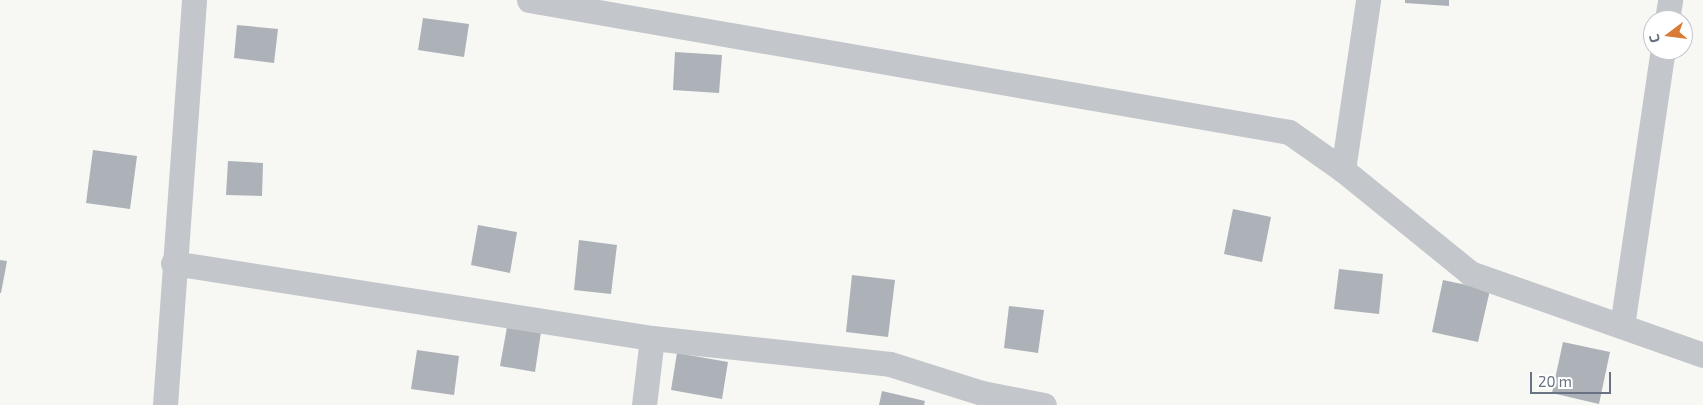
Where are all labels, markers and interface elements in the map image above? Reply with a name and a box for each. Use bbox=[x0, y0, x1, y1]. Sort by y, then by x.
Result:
north arrow bbox=[1643, 10, 1693, 60]
text: С bbox=[1645, 33, 1663, 45]
scale bar bbox=[1533, 362, 1614, 394]
text: 20 m bbox=[1538, 372, 1572, 390]

